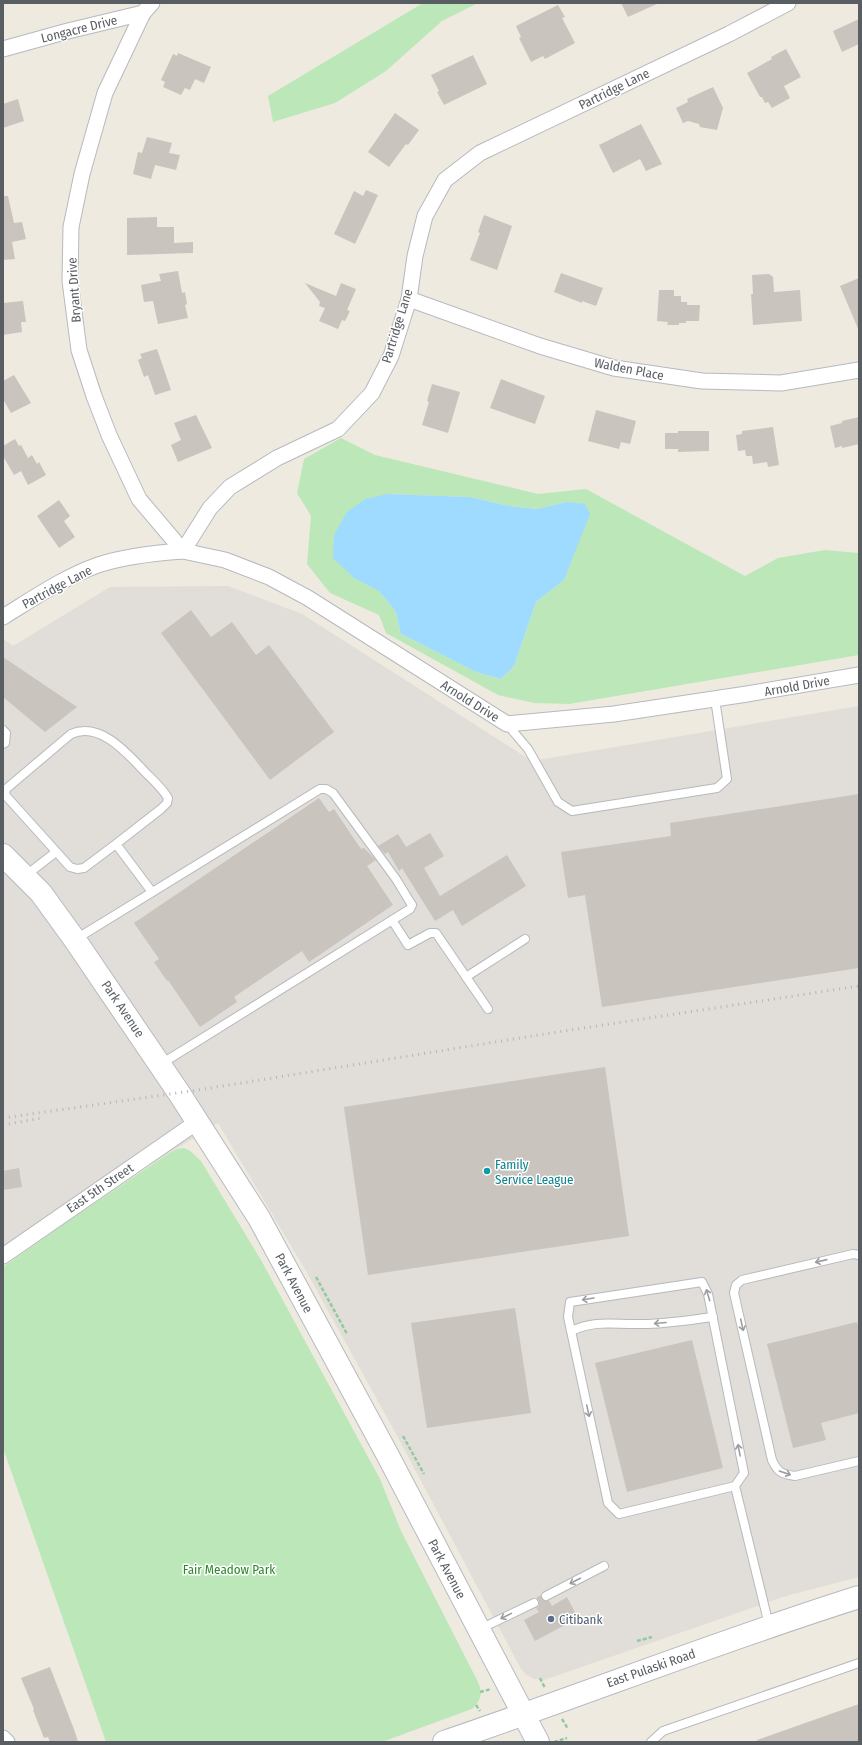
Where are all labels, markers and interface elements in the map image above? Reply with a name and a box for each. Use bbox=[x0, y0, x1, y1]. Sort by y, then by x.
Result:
street label: Longacre Drive bbox=[39, 12, 119, 46]
street label: Partridge Lane bbox=[576, 65, 652, 113]
street label: Bryant Drive bbox=[64, 257, 84, 323]
street label: Partridge Lane bbox=[379, 287, 415, 365]
street label: Walden Place bbox=[593, 355, 665, 383]
street label: Partridge Lane bbox=[20, 562, 94, 612]
street label: Arnold Drive bbox=[763, 673, 831, 699]
street label: Arnold Drive bbox=[438, 677, 502, 725]
street label: Park Avenue bbox=[99, 978, 147, 1040]
place label: Family Service League bbox=[495, 1157, 573, 1187]
street label: East 5th Street bbox=[64, 1160, 137, 1216]
marker: Family Service League bbox=[482, 1166, 492, 1176]
street label: Park Avenue bbox=[272, 1251, 316, 1315]
one-way arrow bbox=[815, 1258, 828, 1266]
one-way arrow bbox=[704, 1289, 711, 1302]
one-way arrow bbox=[582, 1295, 595, 1303]
one-way arrow bbox=[738, 1318, 746, 1331]
one-way arrow bbox=[654, 1319, 667, 1327]
one-way arrow bbox=[585, 1404, 593, 1417]
one-way arrow bbox=[735, 1444, 743, 1457]
one-way arrow bbox=[779, 1470, 792, 1477]
street label: Park Avenue bbox=[425, 1537, 469, 1601]
park label: Fair Meadow Park bbox=[183, 1562, 276, 1577]
one-way arrow bbox=[569, 1578, 581, 1585]
place label: Citibank bbox=[559, 1612, 603, 1627]
one-way arrow bbox=[500, 1613, 512, 1620]
marker: Citibank bbox=[546, 1614, 556, 1624]
street label: East Pulaski Road bbox=[605, 1646, 697, 1690]

